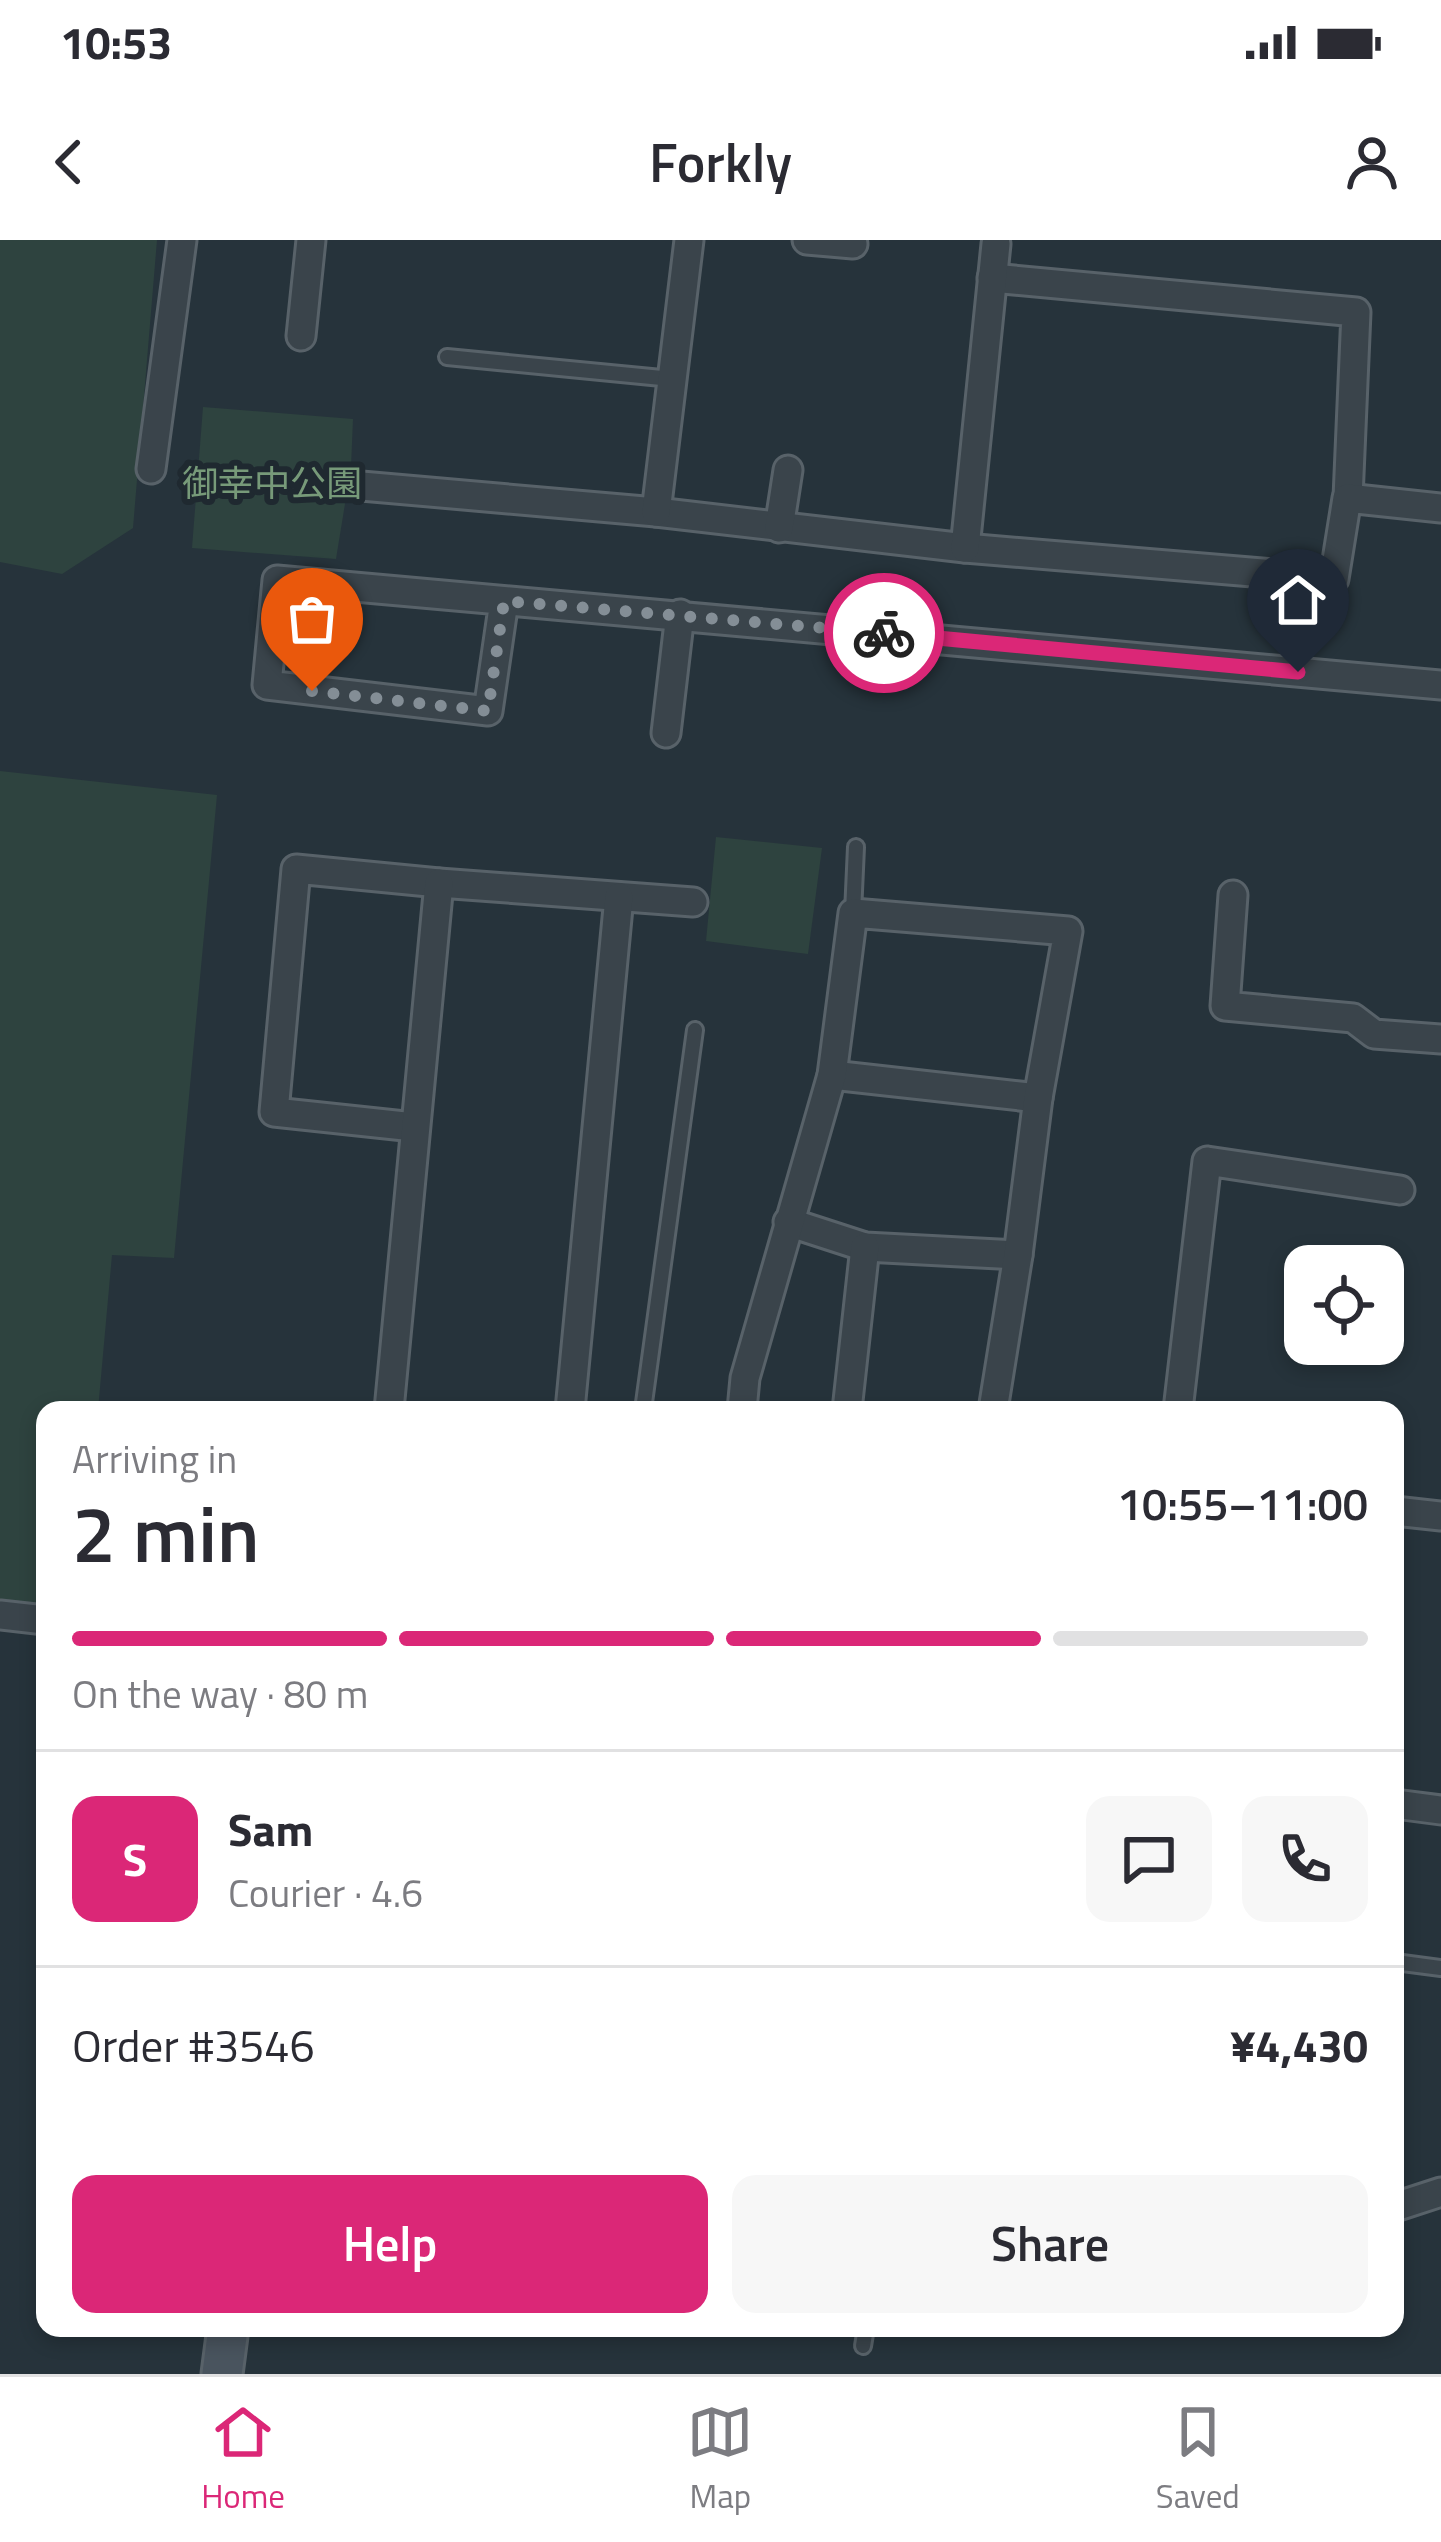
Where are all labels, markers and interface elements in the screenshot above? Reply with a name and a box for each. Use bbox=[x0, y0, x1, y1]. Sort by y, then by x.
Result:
text: 10:53 bbox=[60, 8, 172, 76]
text: Forkly bbox=[649, 121, 792, 203]
icon: back bbox=[36, 129, 102, 195]
icon: person bbox=[1339, 129, 1405, 195]
park label: 御幸中公園 bbox=[182, 455, 362, 510]
pin bbox=[1247, 549, 1349, 672]
icon: home bbox=[1265, 567, 1331, 633]
pin bbox=[261, 568, 363, 691]
courier bbox=[824, 573, 944, 693]
icon: bag bbox=[279, 586, 345, 652]
icon: bike bbox=[851, 600, 917, 666]
map controls bbox=[1284, 1245, 1404, 1365]
button: locate bbox=[1284, 1245, 1404, 1365]
text: Arriving in bbox=[72, 1429, 237, 1488]
text: 10:55–11:00 bbox=[1117, 1469, 1368, 1537]
text: 2 min bbox=[72, 1474, 260, 1592]
text: On the way · 80 m bbox=[72, 1664, 368, 1723]
text: Sam bbox=[228, 1795, 313, 1863]
button: chat bbox=[1086, 1796, 1212, 1922]
button: phone bbox=[1242, 1796, 1368, 1922]
text: S bbox=[123, 1825, 147, 1893]
text: Courier · 4.6 bbox=[228, 1863, 423, 1922]
text: Order #3546 bbox=[72, 2011, 315, 2079]
text: ¥4,430 bbox=[1230, 2011, 1368, 2079]
button: Help bbox=[72, 2175, 708, 2313]
button: Share bbox=[732, 2175, 1368, 2313]
tab: Home bbox=[201, 2399, 285, 2521]
tab: Map bbox=[687, 2399, 753, 2521]
tab: Saved bbox=[1156, 2399, 1240, 2521]

